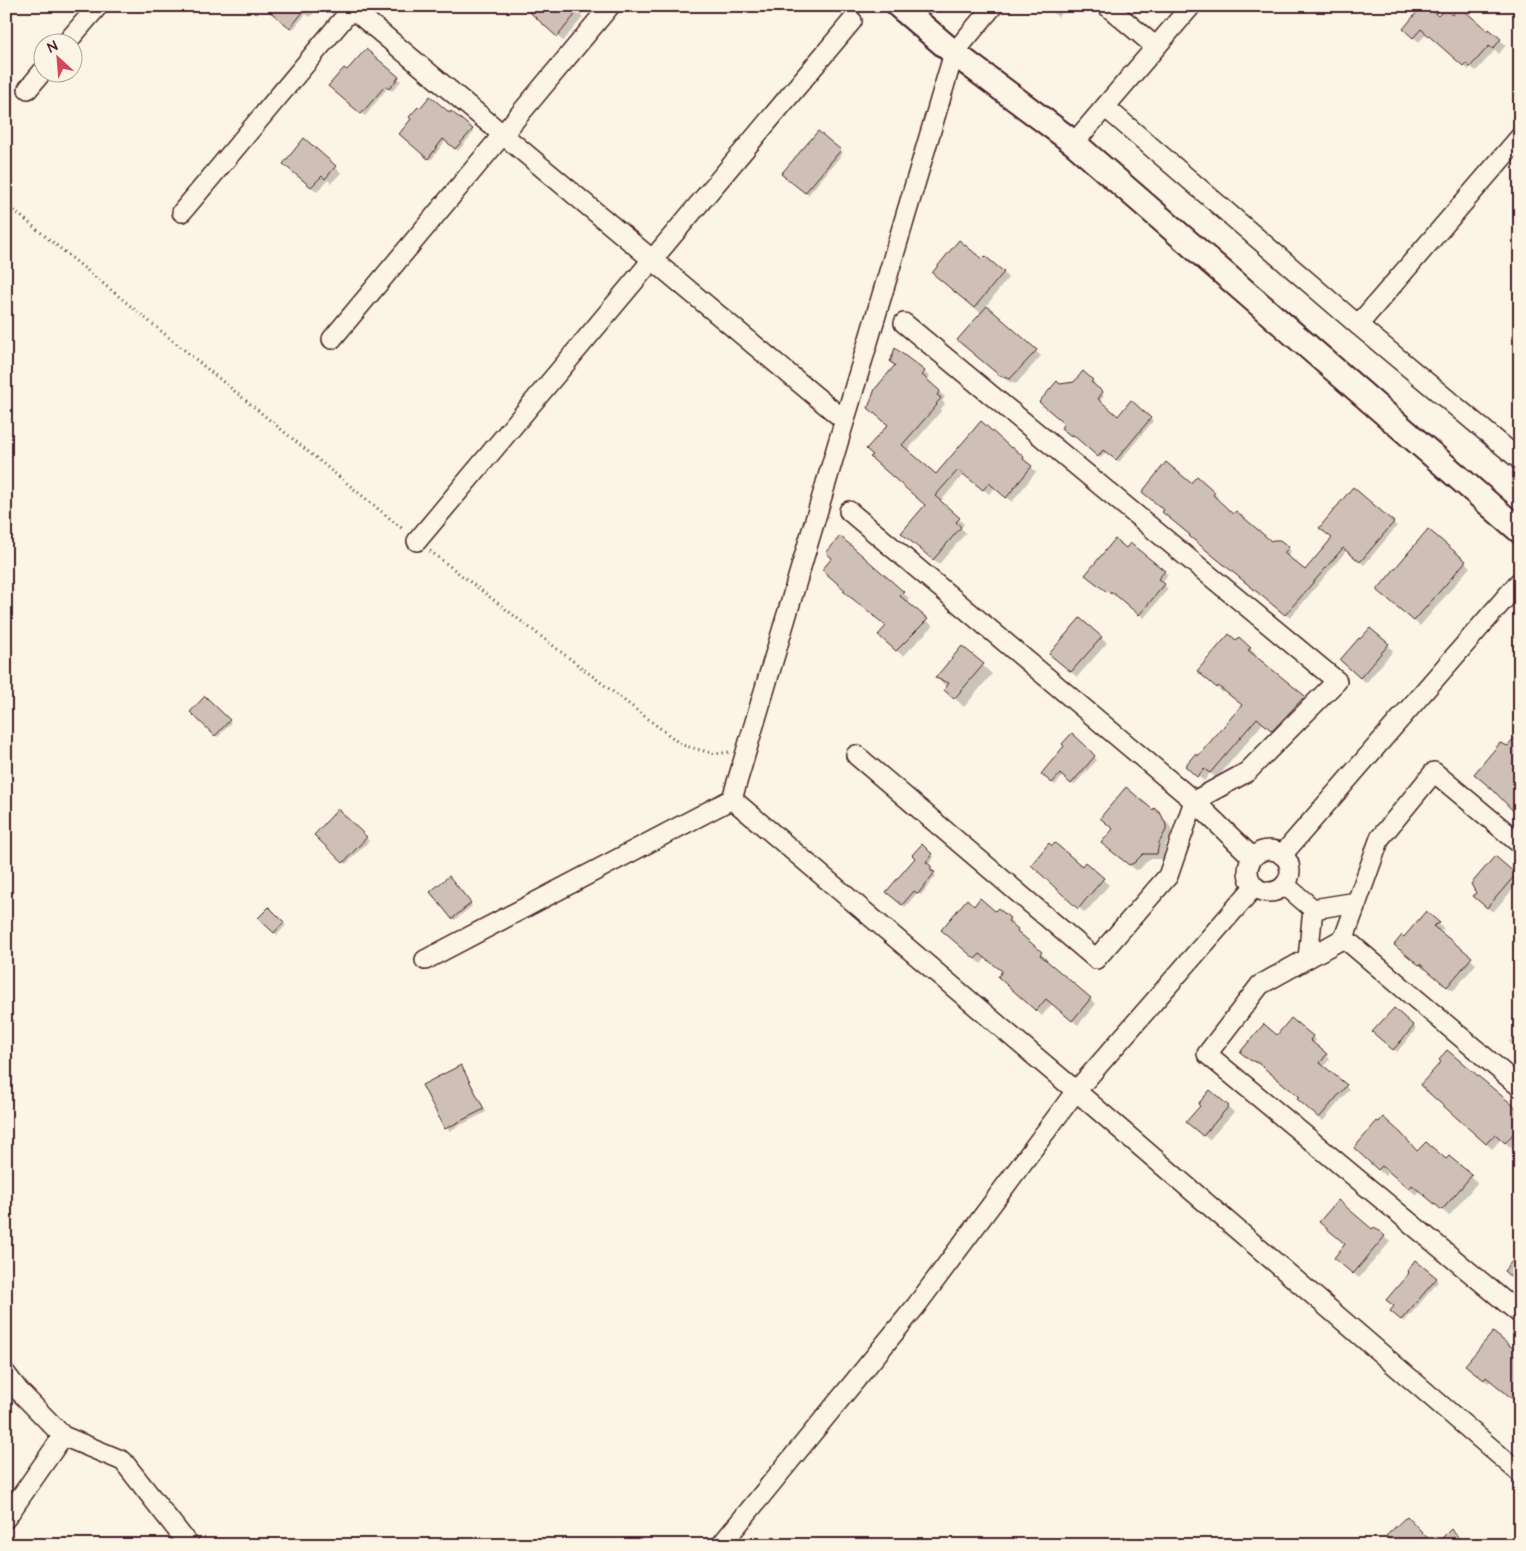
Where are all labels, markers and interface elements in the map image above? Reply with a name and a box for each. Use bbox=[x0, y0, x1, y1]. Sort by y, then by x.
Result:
north arrow bbox=[32, 32, 82, 82]
text: N bbox=[44, 36, 61, 58]

